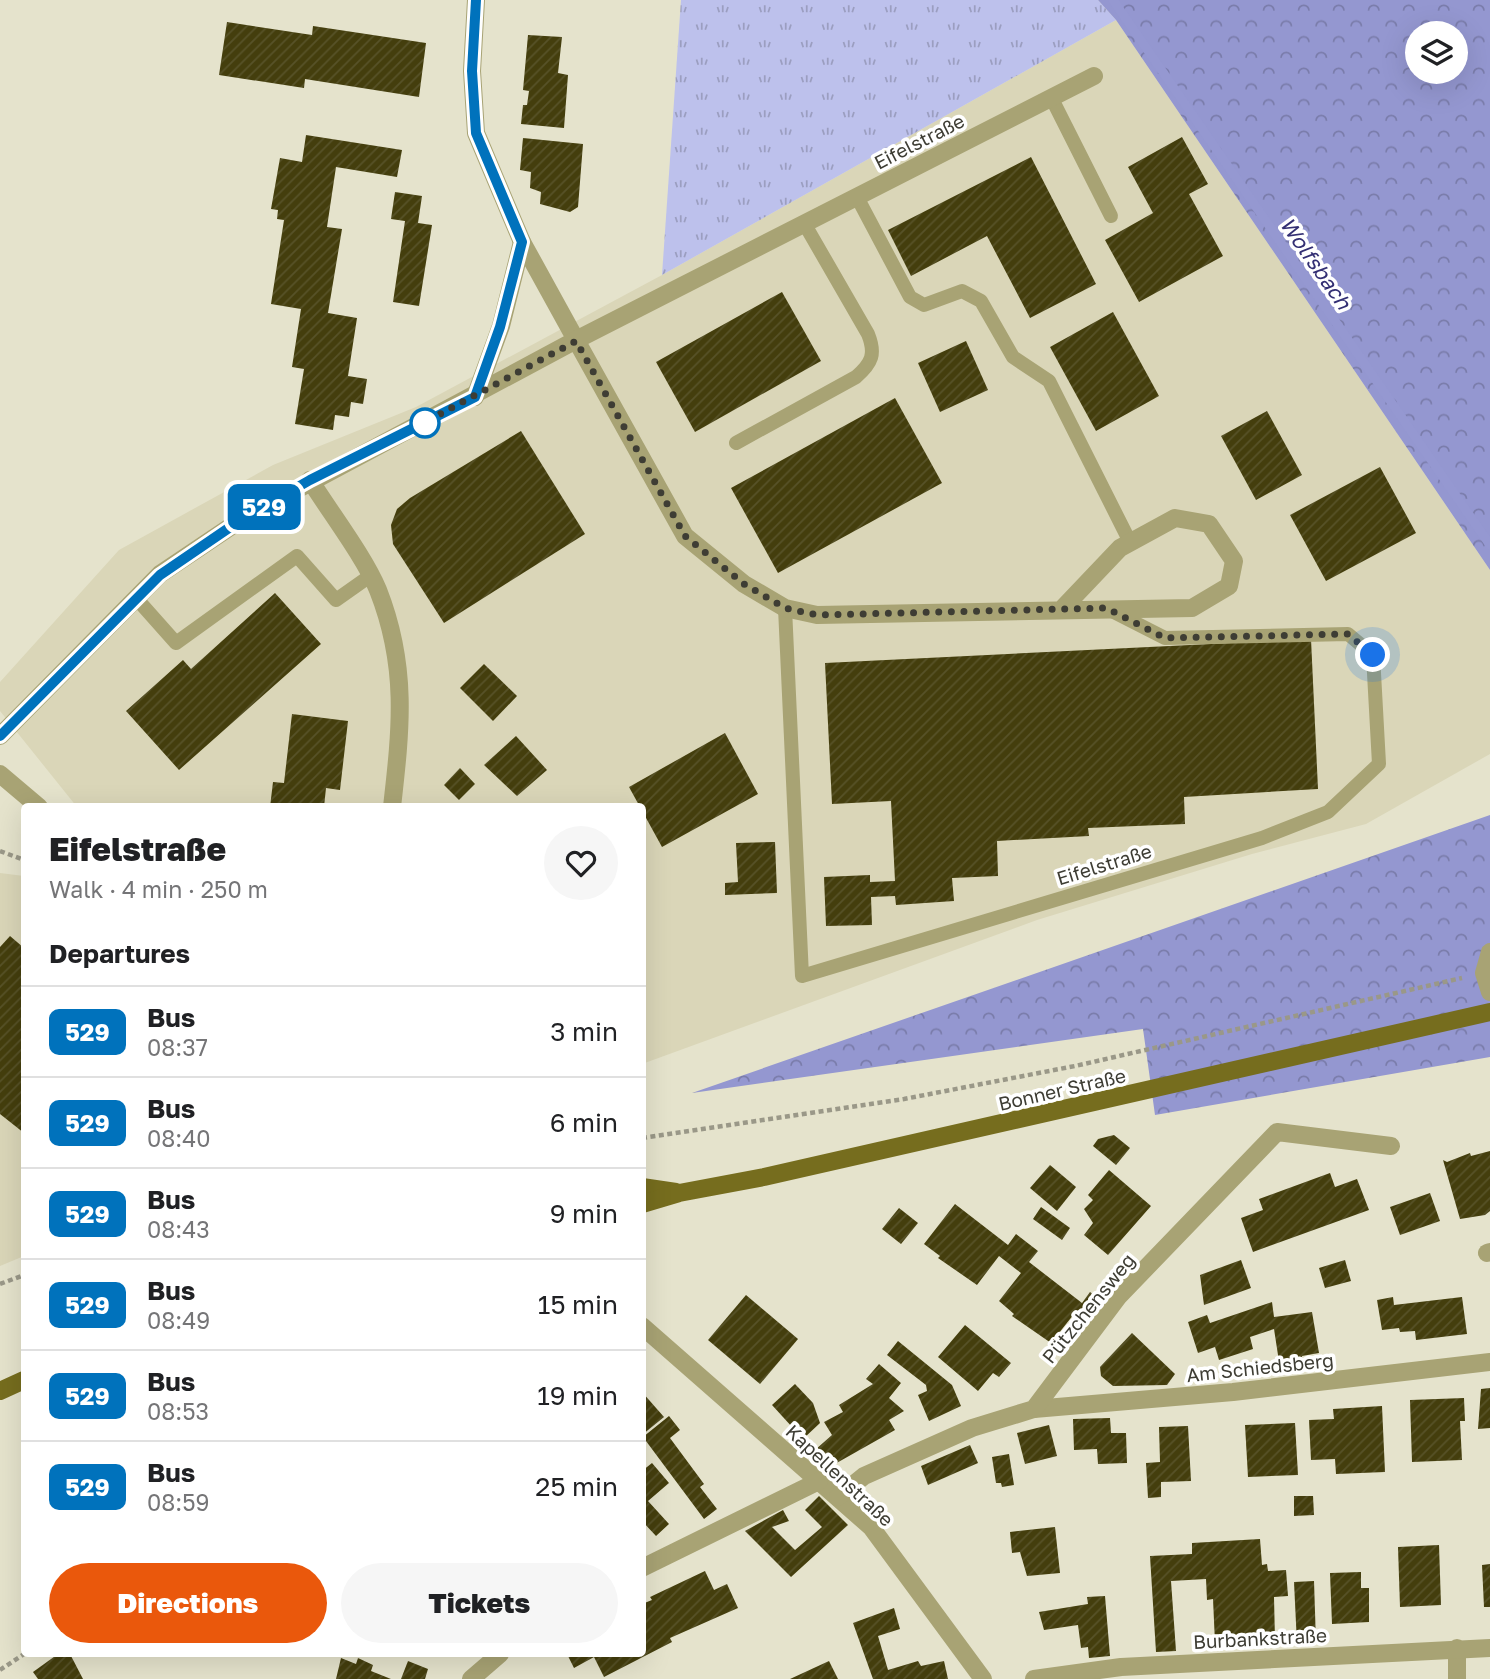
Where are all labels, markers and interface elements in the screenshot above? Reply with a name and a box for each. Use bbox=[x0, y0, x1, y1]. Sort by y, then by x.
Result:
map controls bbox=[1405, 21, 1468, 84]
button: layers bbox=[1405, 21, 1468, 84]
street label: Eifelstraße bbox=[870, 108, 968, 174]
water label: Wolfsbach bbox=[1275, 212, 1358, 315]
unlabelled marker bbox=[410, 408, 440, 438]
line badge: 529 bbox=[224, 484, 304, 530]
text: 529 bbox=[242, 492, 286, 521]
your location bbox=[1355, 637, 1390, 672]
button: heart bbox=[544, 826, 618, 900]
text: Eifelstraße bbox=[49, 829, 226, 868]
street label: Eifelstraße bbox=[1054, 839, 1154, 889]
text: Walk · 4 min · 250 m bbox=[49, 875, 268, 903]
text: Departures bbox=[49, 938, 190, 969]
text: Bus bbox=[147, 1002, 195, 1033]
text: 3 min bbox=[550, 1016, 618, 1047]
text: 529 bbox=[65, 1017, 110, 1046]
text: 08:37 bbox=[147, 1033, 208, 1061]
street label: Bonner Straße bbox=[996, 1063, 1128, 1115]
text: Bus bbox=[147, 1093, 195, 1124]
text: 6 min bbox=[550, 1107, 618, 1138]
text: 529 bbox=[65, 1108, 110, 1137]
text: 08:40 bbox=[147, 1124, 210, 1152]
text: Bus bbox=[147, 1184, 195, 1215]
text: 9 min bbox=[550, 1198, 618, 1229]
text: 529 bbox=[65, 1199, 110, 1228]
text: 08:43 bbox=[147, 1215, 210, 1243]
street label: Pützchensweg bbox=[1037, 1249, 1139, 1367]
text: Bus bbox=[147, 1275, 195, 1306]
text: 15 min bbox=[538, 1289, 618, 1320]
text: 529 bbox=[65, 1290, 110, 1319]
text: 08:49 bbox=[147, 1306, 210, 1334]
street label: Am Schiedsberg bbox=[1185, 1348, 1335, 1386]
text: Bus bbox=[147, 1366, 195, 1397]
text: 19 min bbox=[537, 1380, 618, 1411]
text: 529 bbox=[65, 1381, 110, 1410]
text: 08:53 bbox=[147, 1397, 209, 1425]
street label: Kapellenstraße bbox=[781, 1419, 899, 1531]
text: Bus bbox=[147, 1457, 195, 1488]
text: 25 min bbox=[535, 1471, 618, 1502]
text: 529 bbox=[65, 1472, 110, 1501]
text: 08:59 bbox=[147, 1488, 209, 1516]
button: Directions bbox=[49, 1563, 327, 1643]
button: Tickets bbox=[341, 1563, 618, 1643]
street label: Burbankstraße bbox=[1192, 1623, 1328, 1653]

